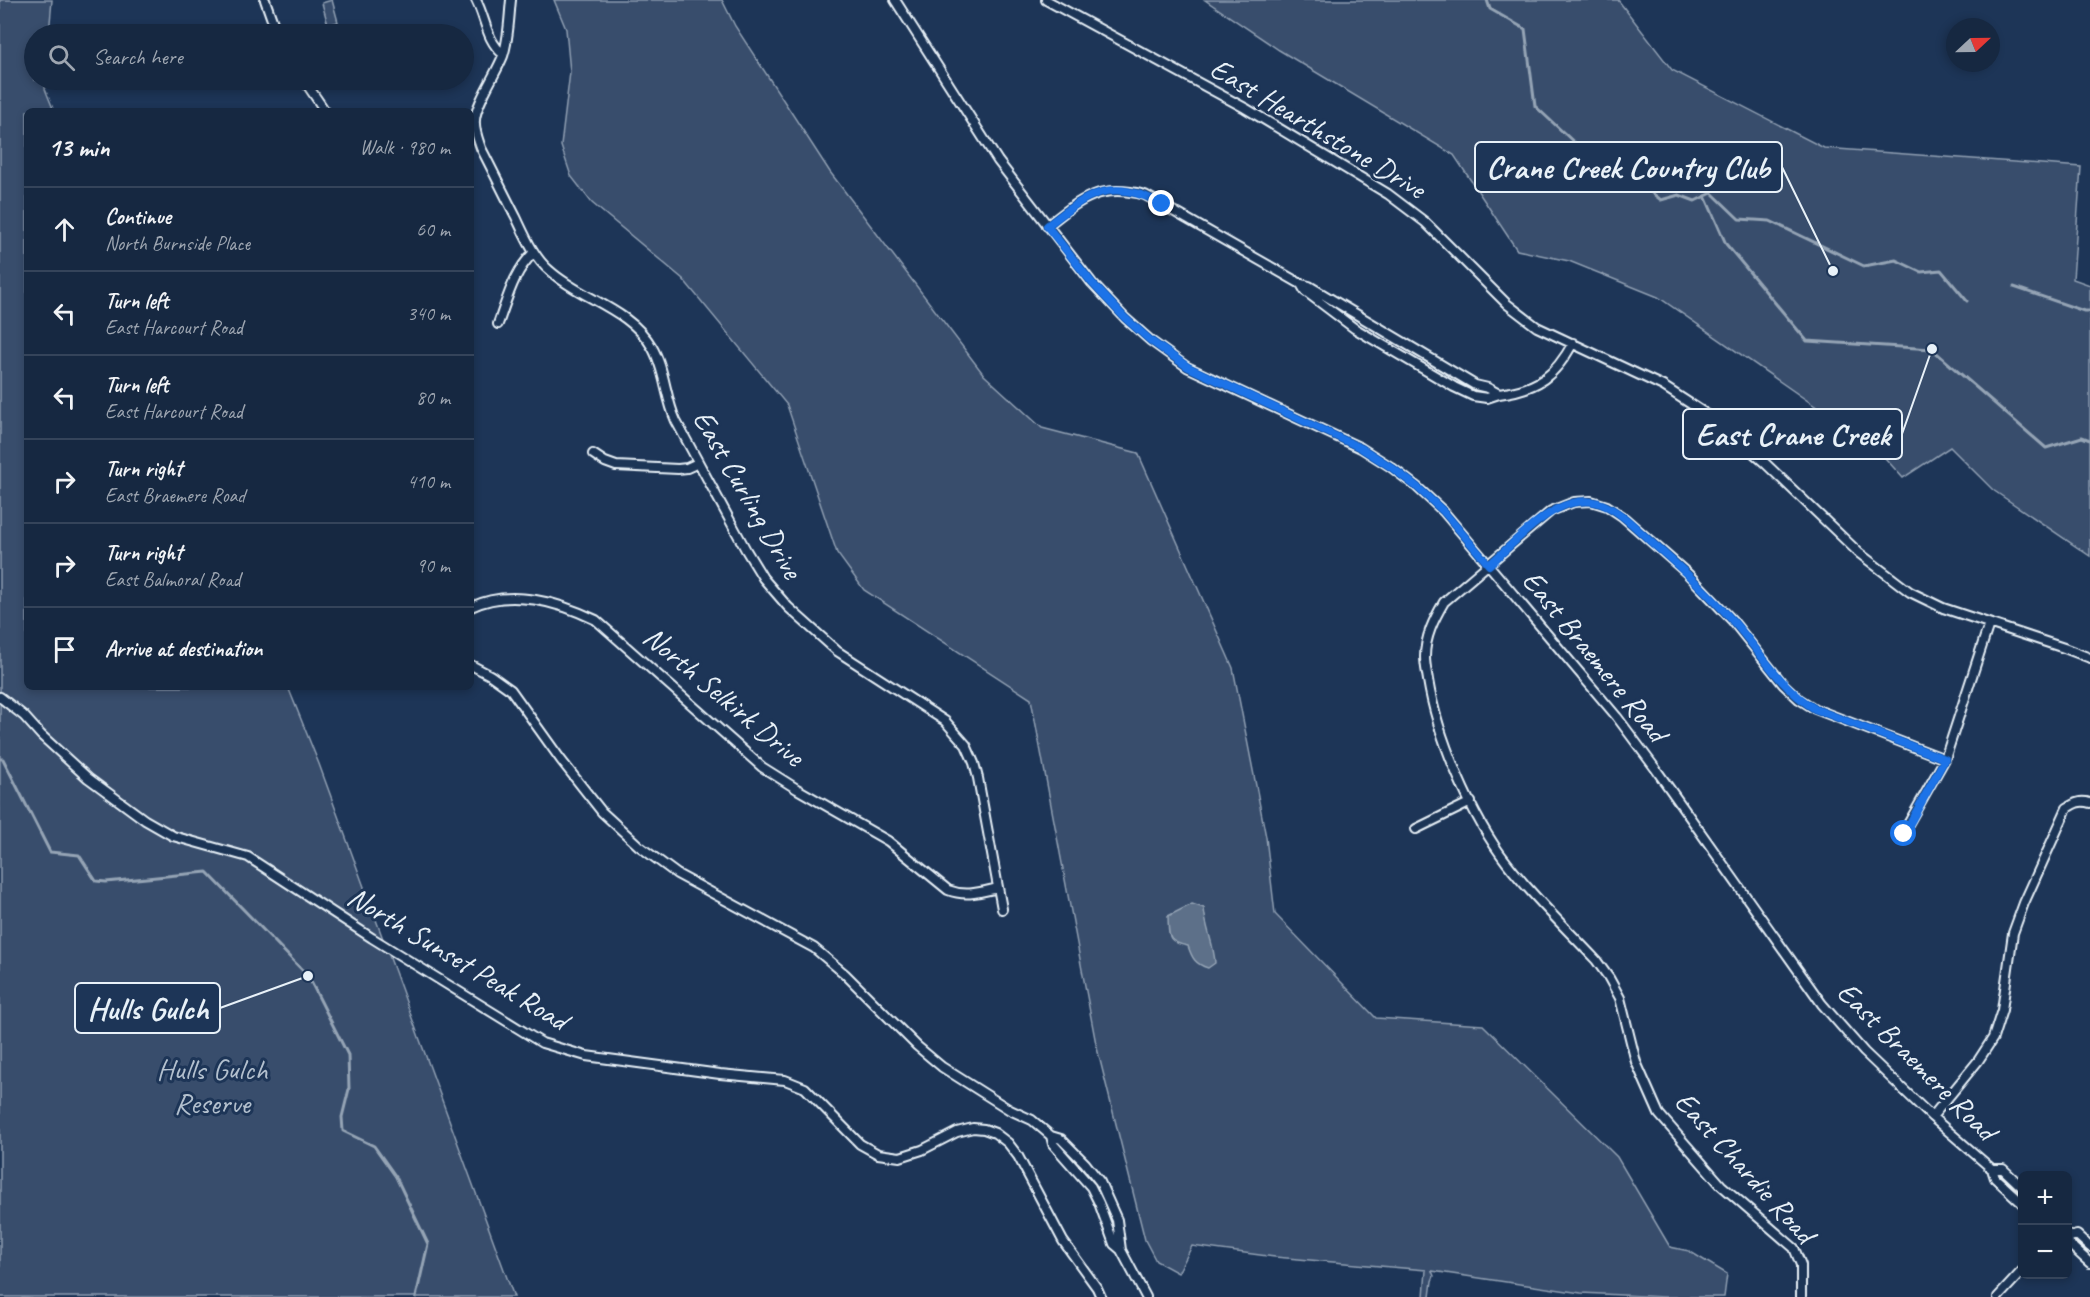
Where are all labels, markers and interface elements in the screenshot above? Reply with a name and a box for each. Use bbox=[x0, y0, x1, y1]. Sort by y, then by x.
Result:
north arrow bbox=[1946, 18, 2000, 72]
search box bbox=[24, 24, 474, 90]
icon: search bbox=[45, 41, 78, 74]
text: Search here bbox=[93, 43, 183, 71]
street label: East Hearthstone Drive bbox=[1203, 49, 1434, 208]
text: 13 min bbox=[48, 131, 110, 164]
text: Walk · 980 m bbox=[360, 135, 450, 160]
callout: Crane Creek Country Club bbox=[1475, 142, 1782, 192]
text: Crane Creek Country Club bbox=[1486, 147, 1773, 188]
route end bbox=[1148, 190, 1174, 216]
text: Continue bbox=[105, 203, 171, 231]
icon: ahead bbox=[48, 213, 81, 246]
text: 60 m bbox=[416, 217, 450, 242]
text: North Burnside Place bbox=[105, 231, 250, 256]
text: Turn left bbox=[105, 287, 169, 315]
icon: left bbox=[48, 297, 81, 330]
text: 340 m bbox=[407, 301, 450, 326]
text: East Harcourt Road bbox=[105, 315, 243, 340]
text: Turn left bbox=[105, 371, 169, 399]
icon: left bbox=[48, 381, 81, 414]
text: 80 m bbox=[416, 385, 450, 410]
text: East Harcourt Road bbox=[105, 399, 243, 424]
street label: East Curling Drive bbox=[684, 403, 813, 587]
callout: East Crane Creek bbox=[1683, 409, 1902, 459]
text: East Crane Creek bbox=[1696, 414, 1893, 455]
text: Turn right bbox=[105, 455, 182, 483]
icon: right bbox=[48, 465, 81, 498]
text: 410 m bbox=[407, 469, 450, 494]
text: East Braemere Road bbox=[105, 483, 245, 508]
text: Turn right bbox=[105, 539, 182, 567]
icon: right bbox=[48, 549, 81, 582]
text: 90 m bbox=[416, 553, 450, 578]
street label: East Braemere Road bbox=[1514, 562, 1679, 753]
text: East Balmoral Road bbox=[105, 567, 240, 592]
street label: North Selkirk Drive bbox=[636, 618, 814, 776]
icon: arrive bbox=[48, 633, 81, 666]
text: Arrive at destination bbox=[105, 635, 262, 663]
route start bbox=[1890, 820, 1916, 846]
street label: North Sunset Peak Road bbox=[341, 877, 579, 1041]
street label: East Braemere Road bbox=[1829, 973, 2008, 1152]
callout: Hulls Gulch bbox=[75, 983, 220, 1033]
text: Hulls Gulch bbox=[88, 988, 210, 1029]
park label: Hulls Gulch Reserve bbox=[156, 1050, 268, 1122]
street label: East Chardie Road bbox=[1667, 1083, 1826, 1254]
map controls bbox=[2018, 1171, 2072, 1279]
button: + bbox=[2018, 1171, 2072, 1225]
button: − bbox=[2018, 1225, 2072, 1279]

